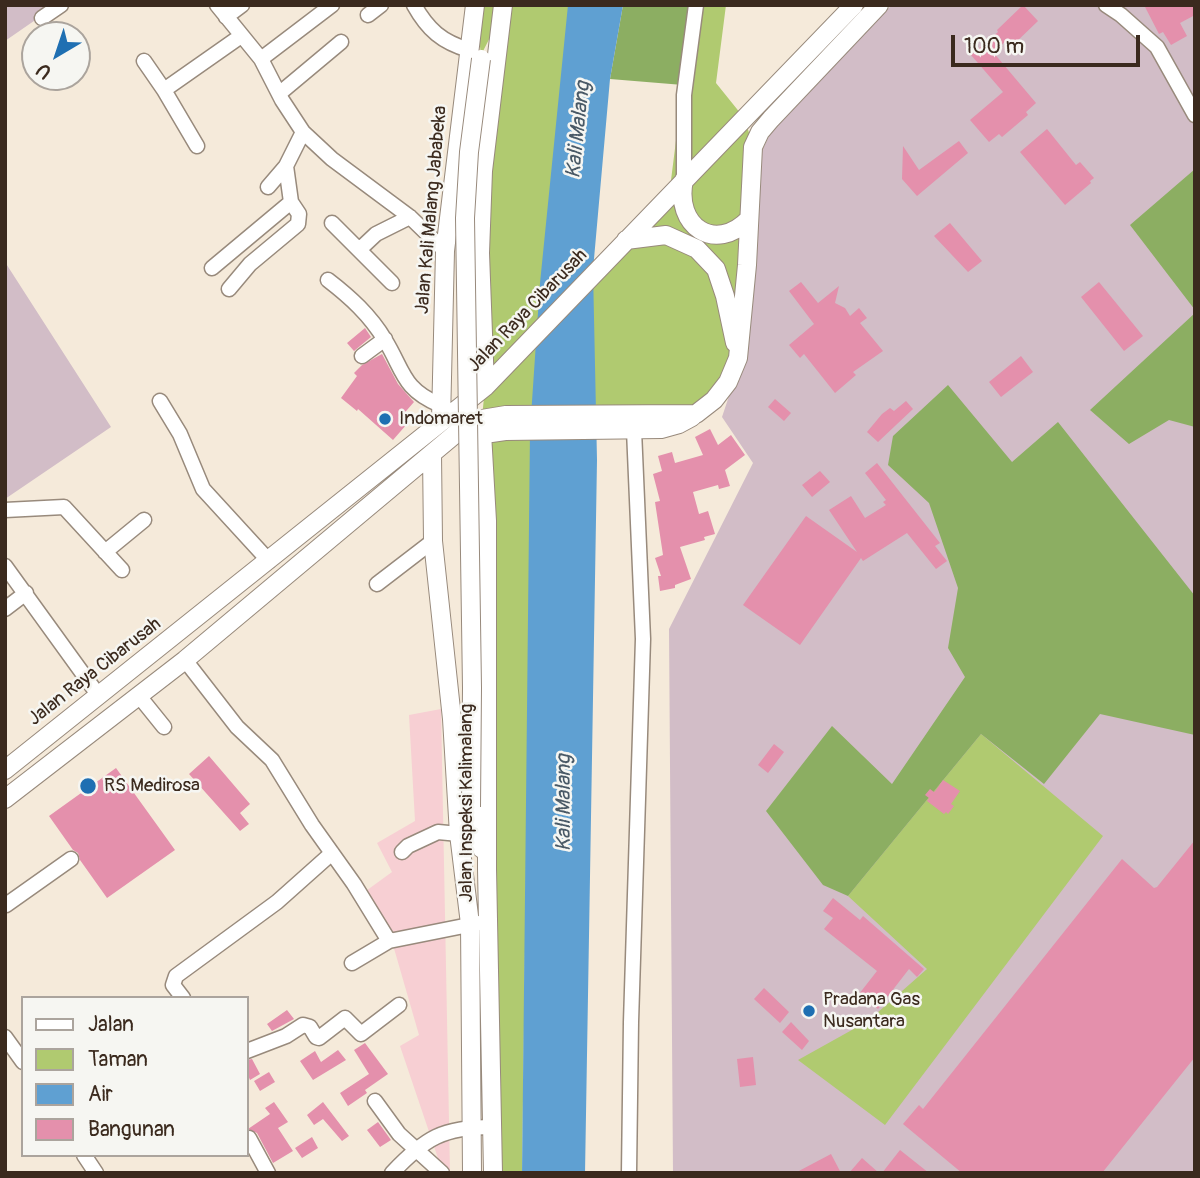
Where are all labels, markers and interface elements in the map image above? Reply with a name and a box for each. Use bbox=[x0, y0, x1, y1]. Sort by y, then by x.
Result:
north arrow bbox=[21, 21, 91, 91]
scale bar bbox=[955, 21, 1144, 65]
text: 100 m bbox=[964, 33, 1024, 60]
text: U bbox=[32, 57, 56, 84]
water label: Kali Malang bbox=[561, 80, 597, 180]
street label: Jalan Kali Malang Jababeka bbox=[412, 105, 452, 315]
street label: Jalan Raya Cibarusah bbox=[463, 245, 593, 377]
place label: Indomaret bbox=[399, 408, 483, 430]
marker: Indomaret bbox=[377, 411, 393, 427]
street label: Jalan Raya Cibarusah bbox=[24, 613, 166, 731]
street label: Jalan Inspeksi Kalimalang bbox=[456, 704, 478, 902]
water label: Kali Malang bbox=[552, 754, 578, 852]
place label: RS Medirosa bbox=[104, 775, 200, 797]
marker: RS Medirosa bbox=[78, 776, 98, 796]
place label: Pradana Gas Nusantara bbox=[823, 989, 920, 1033]
legend bbox=[21, 996, 248, 1157]
marker: Pradana Gas Nusantara bbox=[801, 1003, 817, 1019]
text: Jalan bbox=[88, 1011, 134, 1038]
text: Taman bbox=[88, 1046, 148, 1073]
text: Air bbox=[88, 1081, 113, 1108]
text: Bangunan bbox=[88, 1116, 175, 1143]

